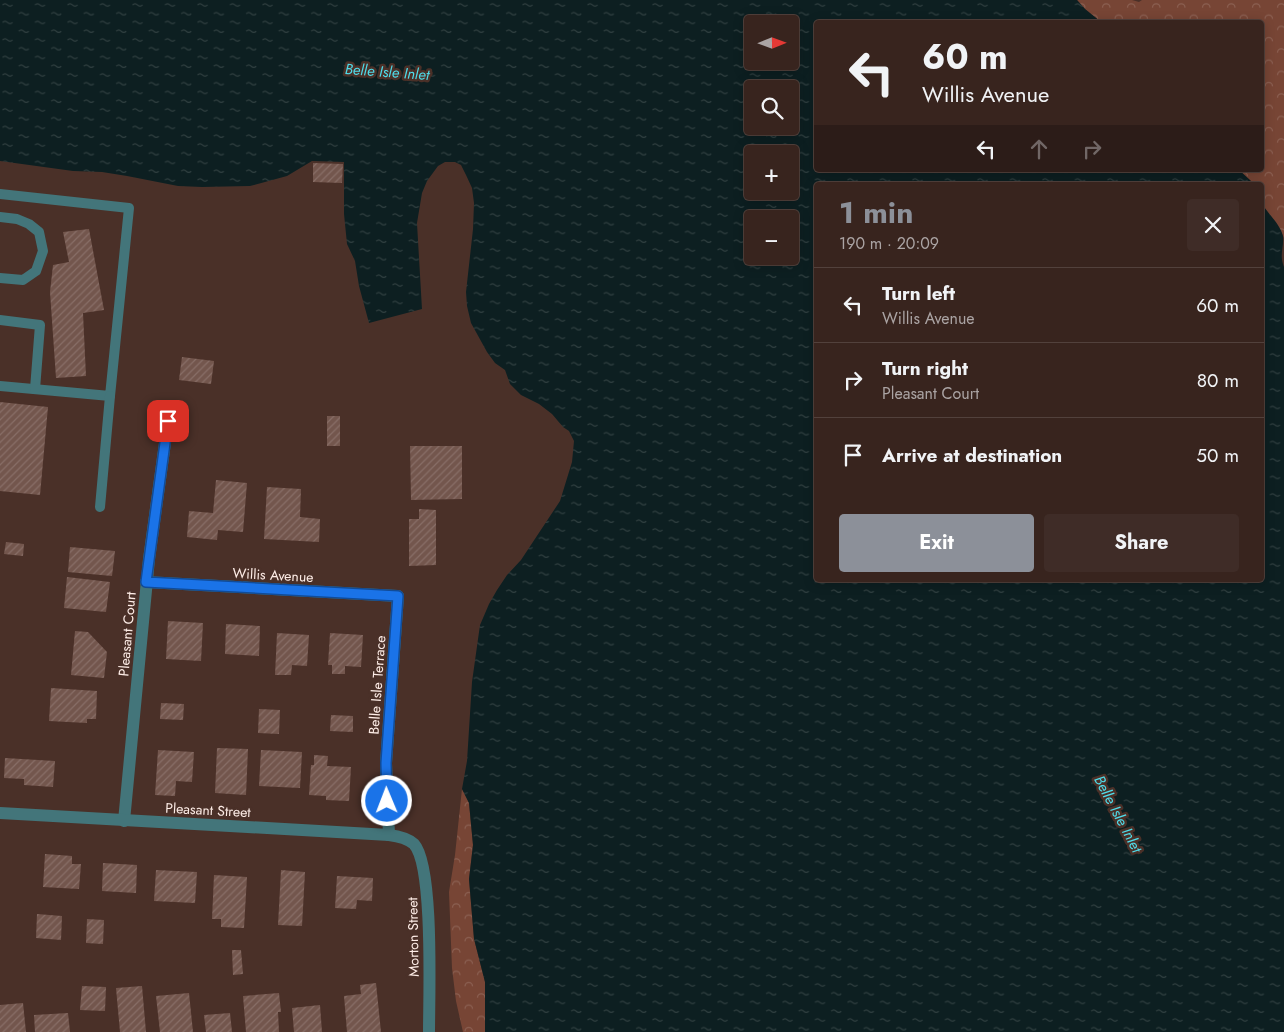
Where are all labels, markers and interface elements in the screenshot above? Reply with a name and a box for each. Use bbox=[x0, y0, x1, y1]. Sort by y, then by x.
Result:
north arrow bbox=[744, 15, 799, 70]
map controls bbox=[744, 15, 799, 265]
text: 60 m bbox=[922, 32, 1008, 82]
icon: left bbox=[839, 40, 904, 105]
water label: Belle Isle Inlet bbox=[344, 58, 431, 86]
text: Willis Avenue bbox=[922, 78, 1049, 110]
button: search bbox=[744, 80, 799, 135]
icon: left bbox=[972, 135, 1000, 163]
icon: ahead bbox=[1025, 135, 1053, 163]
icon: right bbox=[1078, 135, 1106, 163]
button: + bbox=[744, 145, 799, 200]
text: 1 min bbox=[839, 191, 913, 234]
button: close bbox=[1187, 199, 1239, 251]
button: − bbox=[744, 210, 799, 265]
text: 190 m · 20:09 bbox=[839, 232, 939, 255]
text: Turn left bbox=[882, 280, 955, 307]
icon: left bbox=[839, 291, 867, 319]
text: 60 m bbox=[1196, 292, 1239, 319]
text: Willis Avenue bbox=[882, 307, 975, 330]
text: Turn right bbox=[882, 355, 968, 382]
icon: right bbox=[839, 366, 867, 394]
text: 80 m bbox=[1197, 367, 1239, 394]
text: Pleasant Court bbox=[882, 382, 979, 405]
pin bbox=[147, 400, 189, 442]
icon: arrive bbox=[154, 407, 182, 435]
icon: arrive bbox=[839, 441, 867, 469]
text: Arrive at destination bbox=[882, 442, 1062, 469]
text: 50 m bbox=[1196, 442, 1239, 469]
button: Exit bbox=[839, 514, 1034, 572]
button: Share bbox=[1044, 514, 1239, 572]
street label: Willis Avenue bbox=[232, 563, 314, 587]
street label: Pleasant Court bbox=[113, 590, 141, 677]
street label: Belle Isle Terrace bbox=[364, 635, 390, 735]
water label: Belle Isle Inlet bbox=[1088, 771, 1148, 858]
position arrow bbox=[360, 774, 412, 826]
street label: Pleasant Street bbox=[165, 798, 252, 822]
street label: Morton Street bbox=[402, 896, 424, 977]

